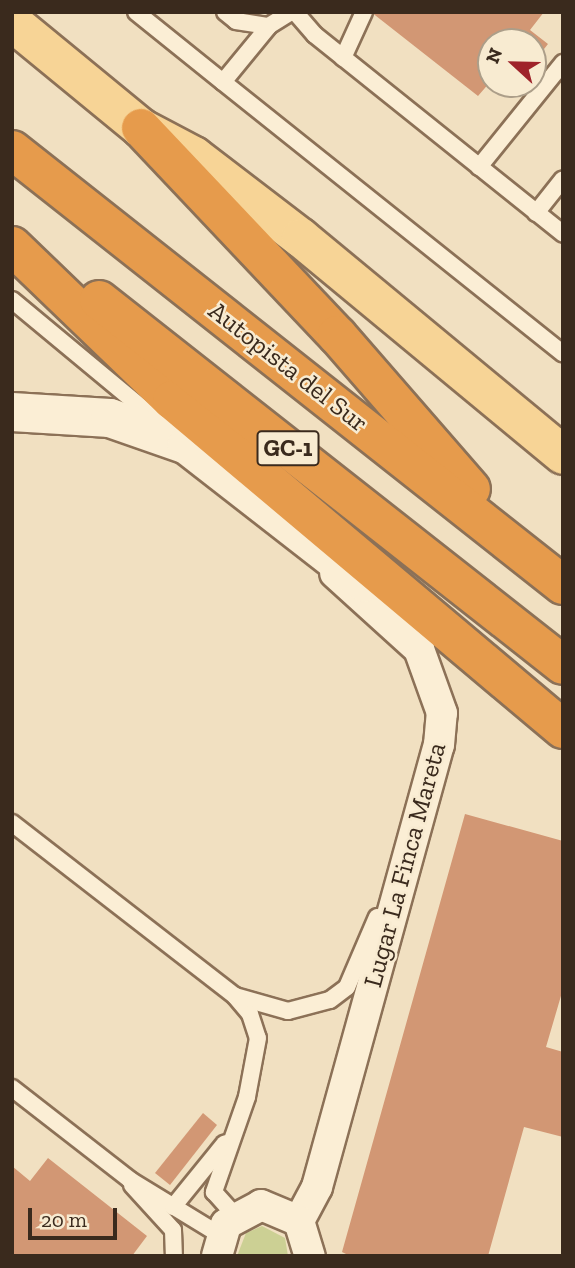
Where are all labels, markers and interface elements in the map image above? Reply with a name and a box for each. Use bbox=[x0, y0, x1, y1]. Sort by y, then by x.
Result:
north arrow bbox=[477, 28, 547, 98]
text: N bbox=[481, 45, 507, 67]
street label: Autopista del Sur bbox=[202, 295, 374, 439]
road number: GC-1 bbox=[256, 428, 320, 468]
street label: Lugar La Finca Mareta bbox=[357, 739, 453, 991]
scale bar bbox=[32, 1194, 121, 1238]
text: 20 m bbox=[41, 1207, 87, 1232]

